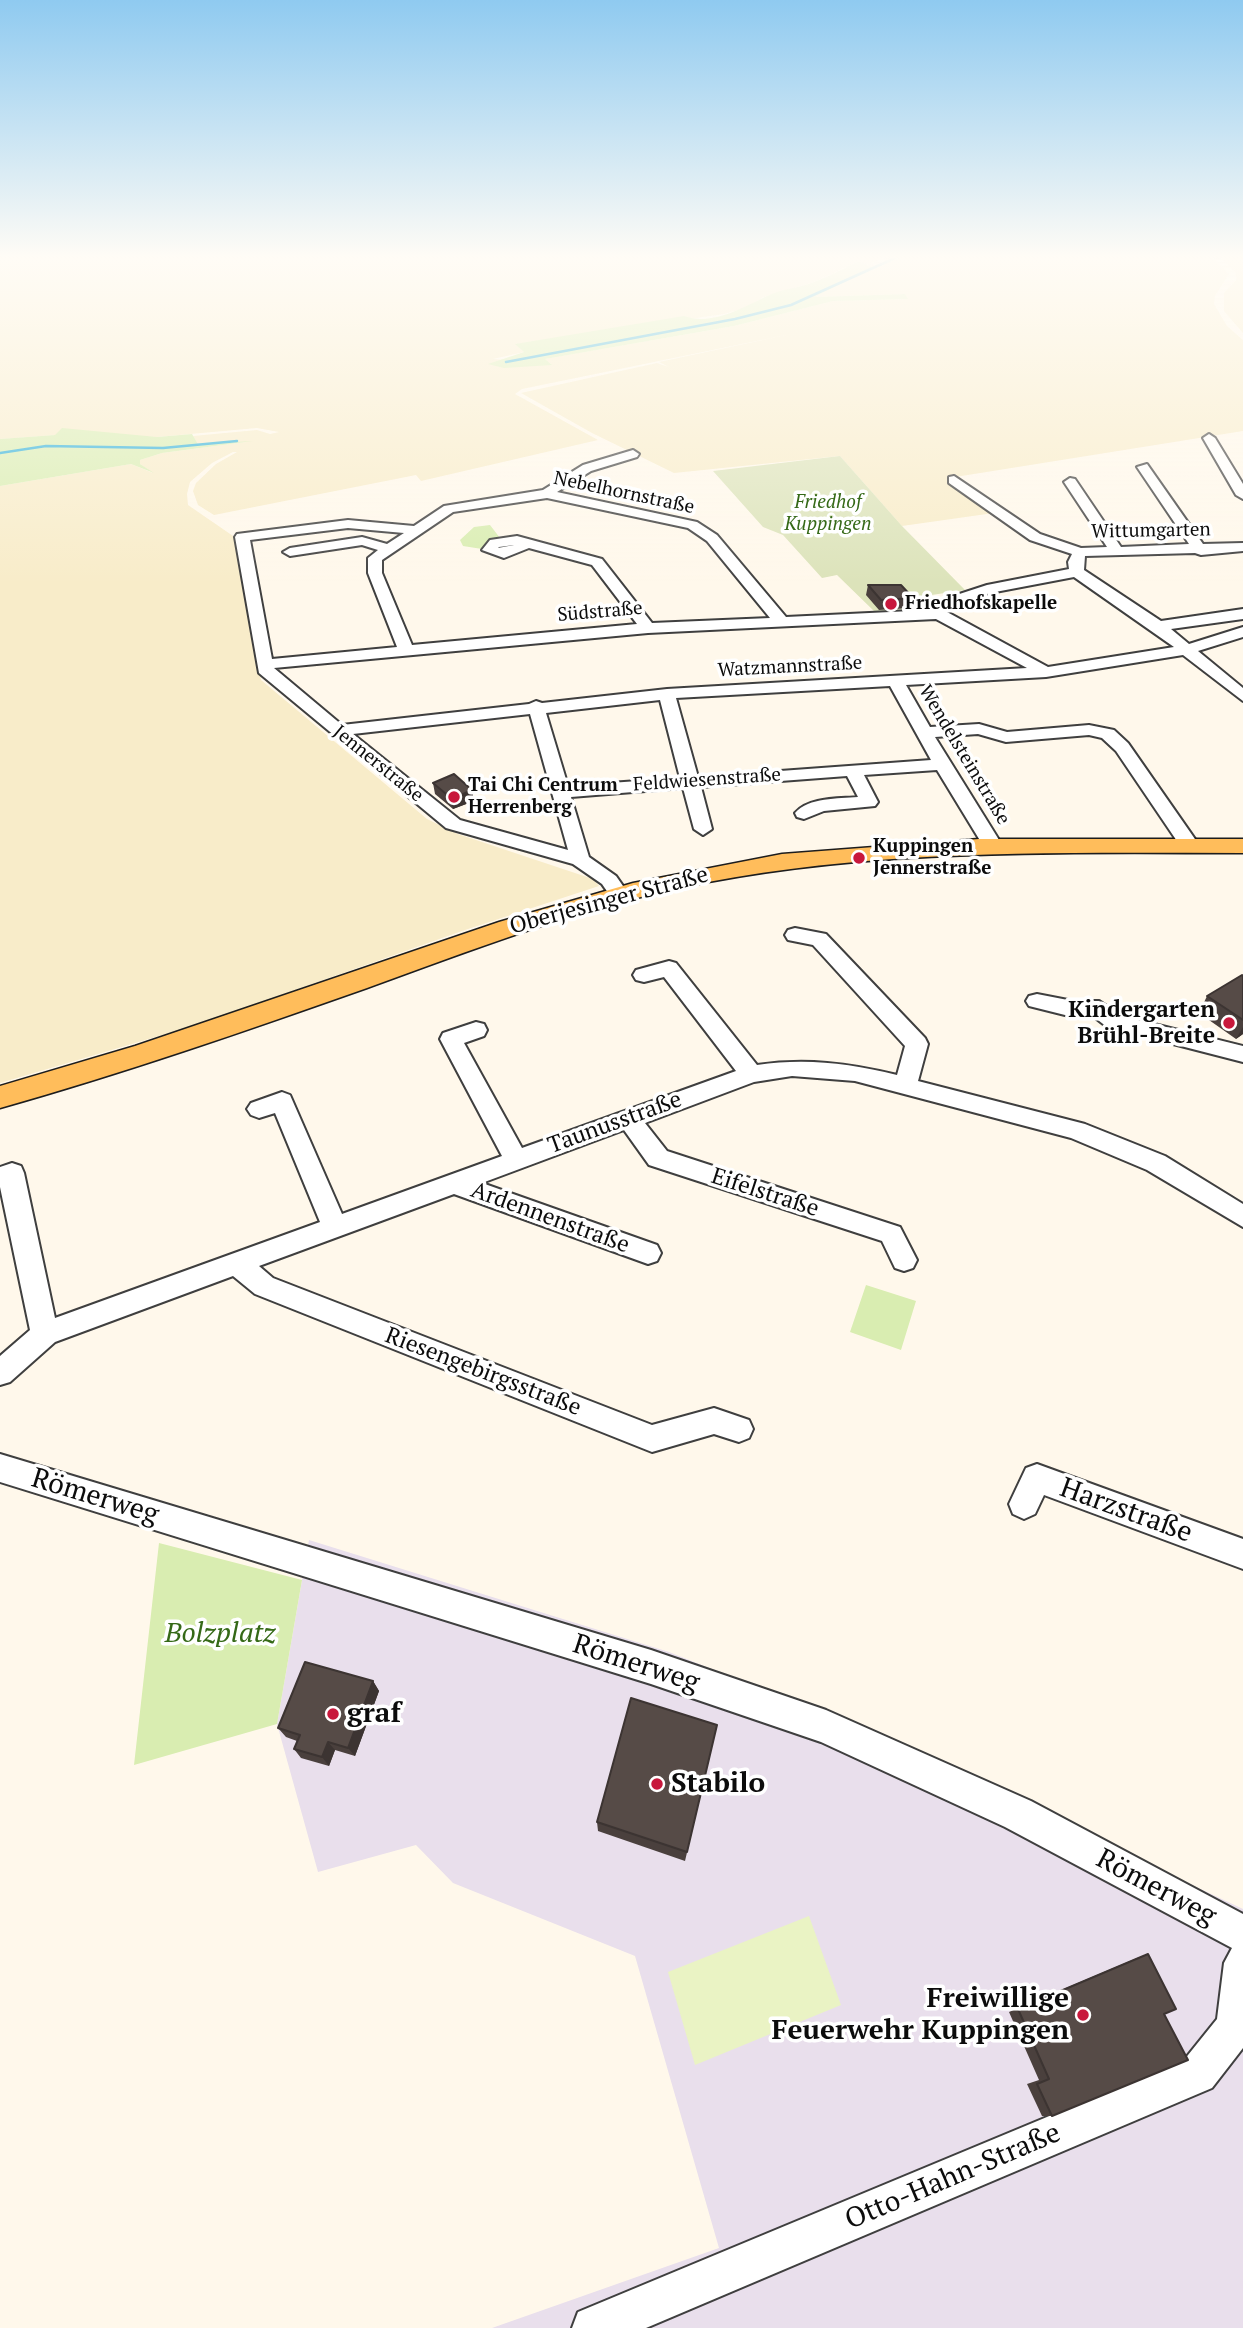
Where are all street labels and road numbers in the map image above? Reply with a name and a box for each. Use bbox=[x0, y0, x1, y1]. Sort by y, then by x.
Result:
street label: Nebelhornstraße bbox=[552, 467, 696, 519]
street label: Wittumgarten bbox=[1091, 519, 1211, 543]
street label: Südstraße bbox=[556, 597, 644, 627]
street label: Watzmannstraße bbox=[717, 652, 863, 682]
street label: Wendelsteinstraße bbox=[913, 681, 1015, 829]
street label: Jennerstraße bbox=[328, 721, 428, 807]
street label: Feldwiesenstraße bbox=[632, 763, 782, 797]
street label: Oberjesinger Straße bbox=[507, 861, 711, 941]
street label: Taunusstraße bbox=[544, 1086, 686, 1160]
street label: Eifelstraße bbox=[708, 1163, 822, 1223]
street label: Ardennenstraße bbox=[467, 1177, 633, 1259]
street label: Riesengebirgsstraße bbox=[381, 1322, 585, 1422]
street label: Römerweg bbox=[27, 1462, 163, 1532]
street label: Harzstraße bbox=[1055, 1472, 1197, 1550]
street label: Römerweg bbox=[569, 1628, 703, 1700]
street label: Römerweg bbox=[1090, 1842, 1222, 1934]
street label: Otto-Hahn-Straße bbox=[840, 2116, 1066, 2238]

